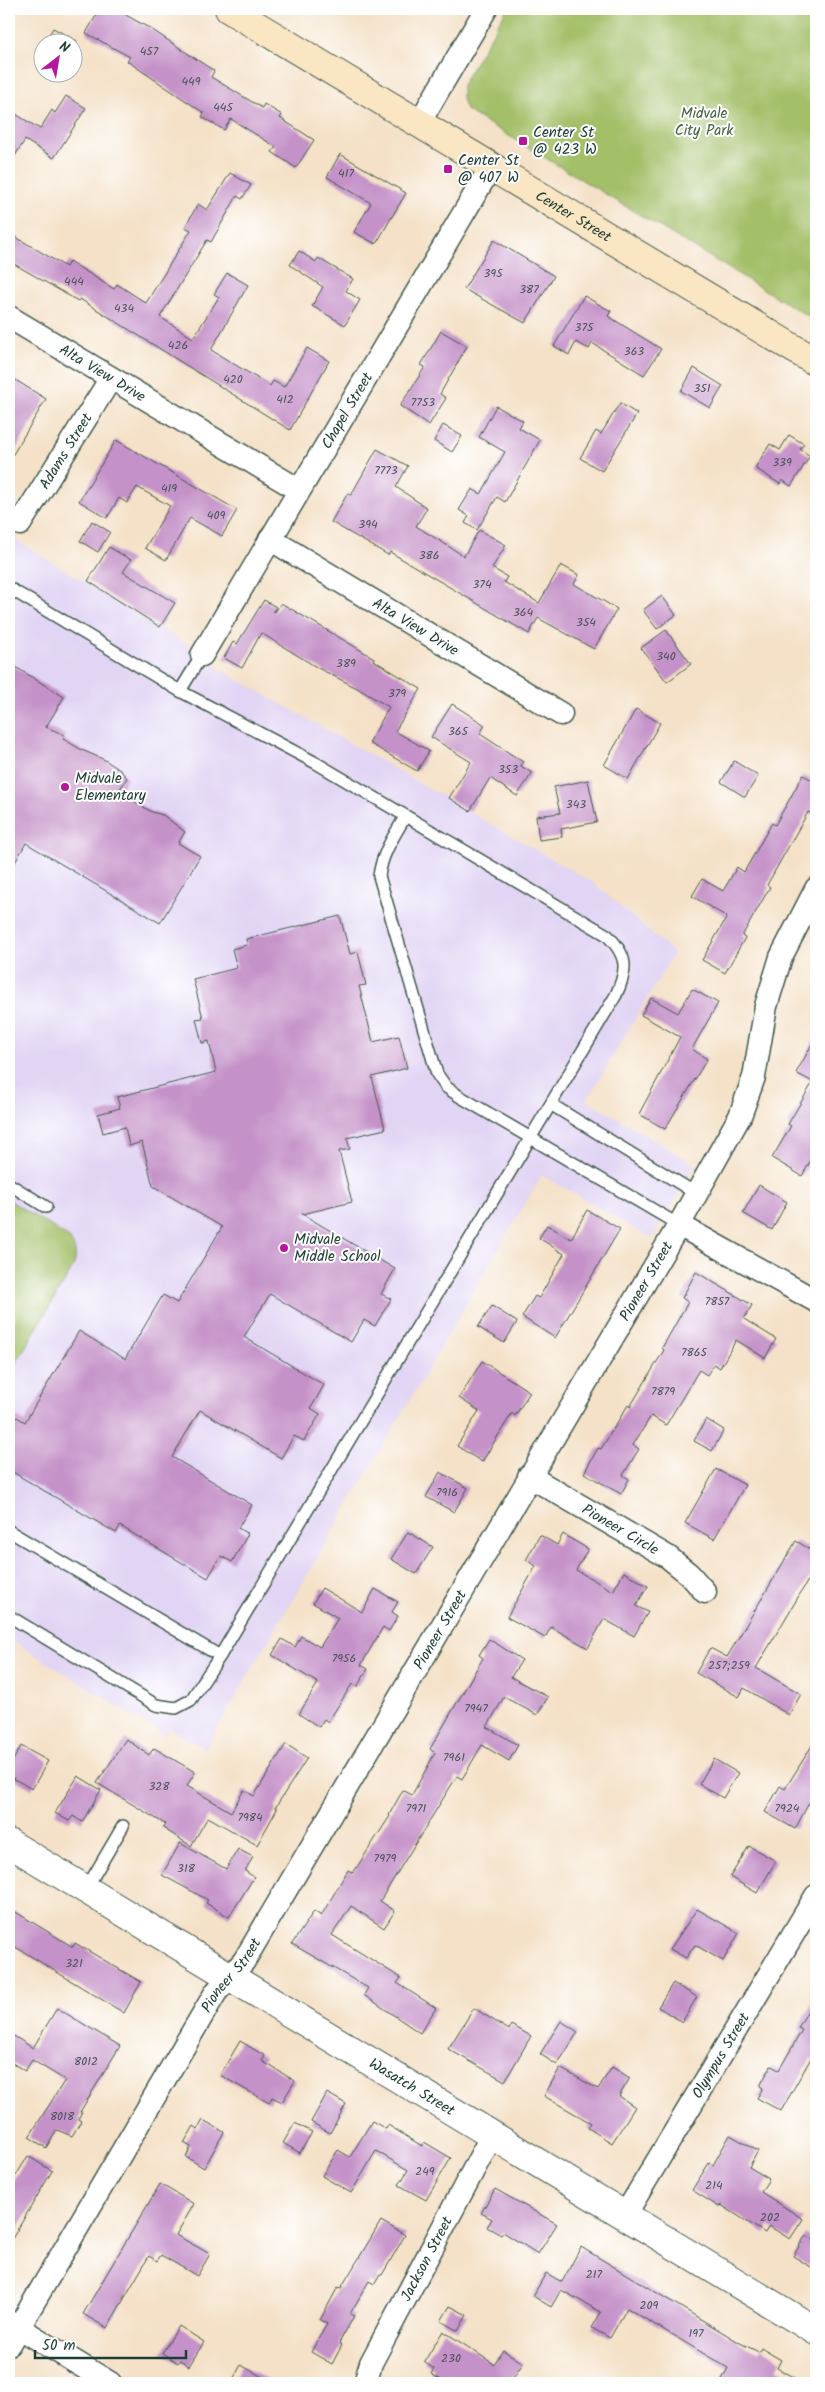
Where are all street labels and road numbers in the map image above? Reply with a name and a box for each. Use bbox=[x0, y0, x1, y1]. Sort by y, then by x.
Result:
street label: Center Street bbox=[530, 185, 616, 249]
street label: Alta View Drive bbox=[54, 338, 150, 409]
street label: Chapel Street bbox=[315, 368, 380, 454]
street label: Adams Street bbox=[33, 408, 99, 494]
street label: Alta View Drive bbox=[367, 592, 463, 663]
street label: Pioneer Street bbox=[614, 1237, 680, 1326]
street label: Pioneer Circle bbox=[577, 1498, 663, 1562]
street label: Pioneer Street bbox=[408, 1586, 474, 1675]
street label: Pioneer Street bbox=[195, 1933, 268, 2017]
street label: Olympus Street bbox=[686, 2008, 757, 2104]
street label: Wasatch Street bbox=[364, 2052, 459, 2123]
street label: Jackson Street bbox=[395, 2212, 460, 2306]

